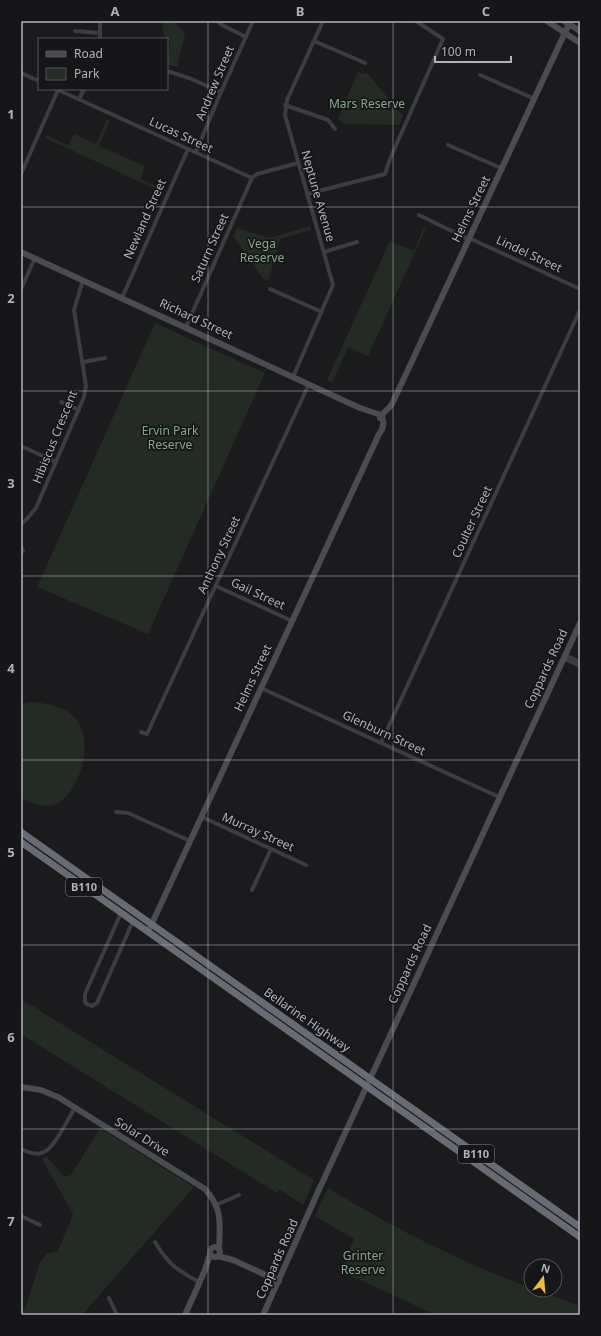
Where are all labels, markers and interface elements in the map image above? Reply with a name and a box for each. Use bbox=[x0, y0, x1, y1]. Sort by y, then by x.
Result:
text: A bbox=[111, 2, 120, 20]
text: B bbox=[296, 2, 304, 20]
text: C bbox=[482, 2, 490, 20]
legend bbox=[38, 38, 168, 90]
scale bar bbox=[435, 38, 511, 64]
street label: Andrew Street bbox=[191, 42, 238, 123]
text: 100 m bbox=[441, 43, 476, 60]
text: Road bbox=[74, 45, 103, 62]
text: Park bbox=[74, 65, 100, 82]
park label: Mars Reserve bbox=[329, 95, 405, 112]
text: 1 bbox=[7, 105, 15, 123]
street label: Lucas Street bbox=[147, 112, 216, 157]
street label: Neptune Avenue bbox=[297, 148, 340, 244]
street label: Helms Street bbox=[447, 172, 494, 245]
street label: Newland Street bbox=[119, 175, 170, 262]
street label: Saturn Street bbox=[187, 210, 233, 285]
street label: Lindel Street bbox=[494, 231, 565, 276]
park label: Vega Reserve bbox=[240, 235, 285, 266]
text: 2 bbox=[7, 289, 15, 307]
street label: Richard Street bbox=[157, 294, 236, 343]
street label: Hibiscus Crescent bbox=[28, 387, 81, 486]
park label: Ervin Park Reserve bbox=[142, 422, 199, 453]
text: 3 bbox=[7, 474, 15, 492]
street label: Coulter Street bbox=[447, 482, 496, 561]
street label: Anthony Street bbox=[193, 512, 244, 597]
street label: Gail Street bbox=[228, 574, 289, 614]
street label: Coppards Road bbox=[520, 626, 571, 711]
street label: Helms Street bbox=[230, 641, 276, 714]
text: 4 bbox=[7, 659, 15, 677]
street label: Glenburn Street bbox=[340, 706, 429, 760]
street label: Murray Street bbox=[219, 808, 298, 855]
text: 5 bbox=[7, 843, 15, 861]
road number: B110 bbox=[66, 878, 102, 896]
street label: Coppards Road bbox=[384, 921, 435, 1006]
street label: Bellarine Highway bbox=[261, 983, 355, 1056]
text: 6 bbox=[7, 1028, 15, 1046]
street label: Solar Drive bbox=[112, 1113, 173, 1160]
road number: B110 bbox=[458, 1145, 494, 1163]
text: 7 bbox=[7, 1212, 15, 1230]
street label: Coppards Road bbox=[251, 1216, 302, 1302]
park label: Grinter Reserve bbox=[341, 1247, 386, 1278]
north arrow bbox=[523, 1258, 563, 1298]
text: N bbox=[540, 1259, 552, 1276]

